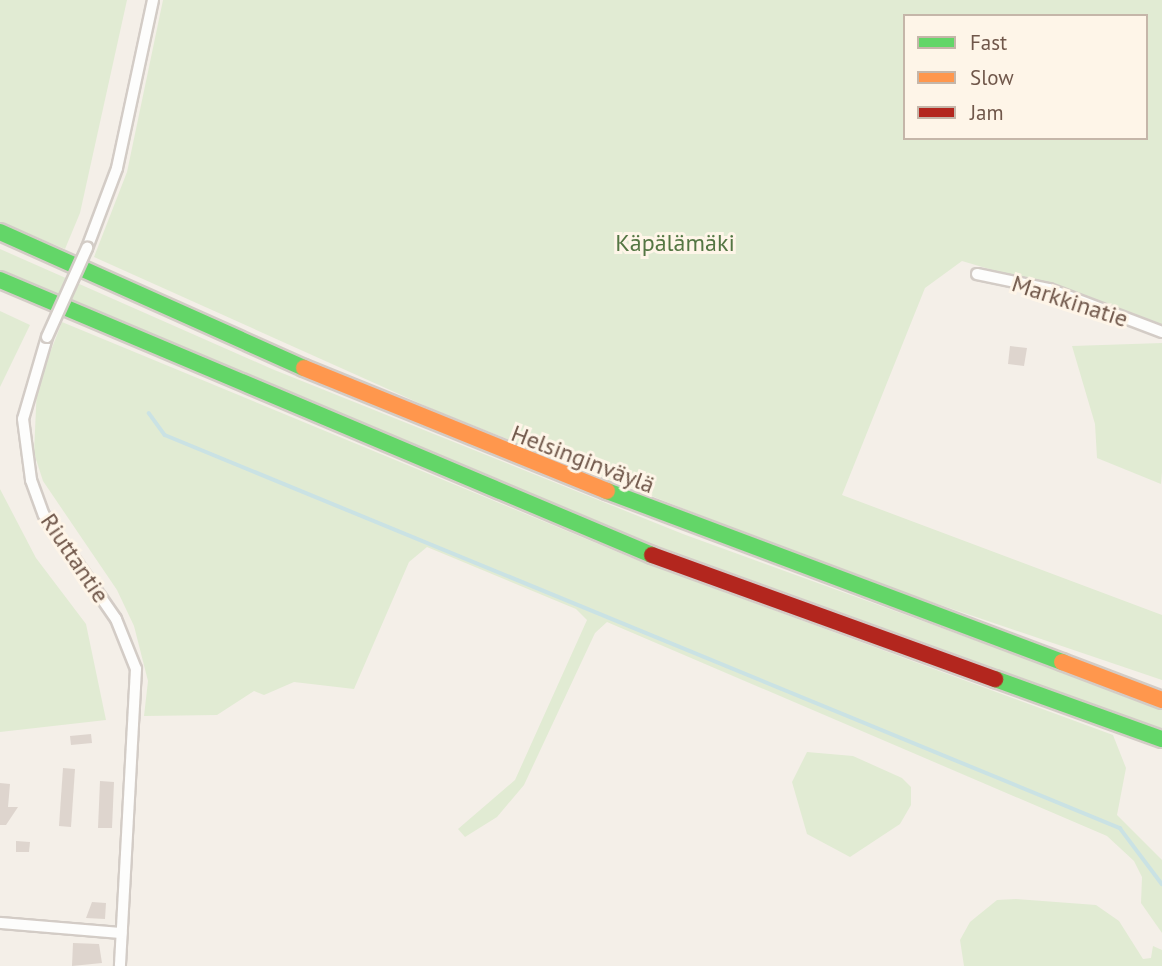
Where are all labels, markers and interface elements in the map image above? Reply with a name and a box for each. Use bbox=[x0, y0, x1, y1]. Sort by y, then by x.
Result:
legend bbox=[903, 14, 1148, 140]
text: Fast bbox=[970, 29, 1007, 56]
text: Slow bbox=[970, 64, 1014, 91]
text: Jam bbox=[970, 99, 1004, 126]
park label: Käpälämäki bbox=[615, 229, 735, 257]
street label: Markkinatie bbox=[1008, 269, 1132, 333]
street label: Helsinginväylä bbox=[507, 418, 659, 500]
street label: Riuttantie bbox=[35, 508, 115, 608]

